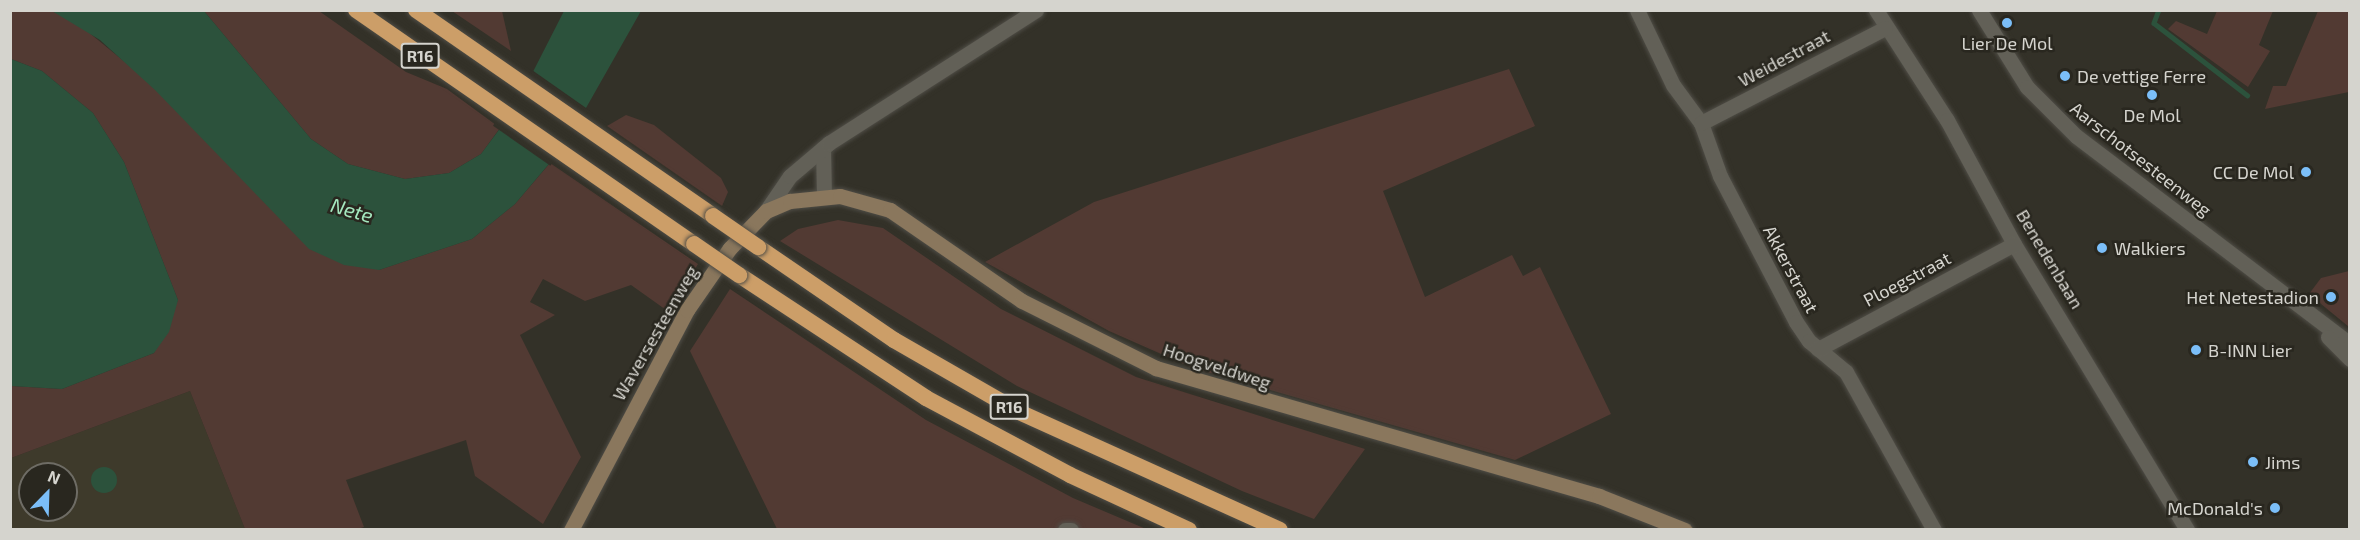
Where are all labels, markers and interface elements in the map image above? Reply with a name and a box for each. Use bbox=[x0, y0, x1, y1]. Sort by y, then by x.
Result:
marker: Lier De Mol bbox=[2000, 16, 2014, 30]
street label: Weidestraat bbox=[1734, 25, 1834, 91]
place label: Lier De Mol bbox=[1961, 32, 2053, 54]
road number: R16 bbox=[400, 43, 440, 69]
place label: De vettige Ferre bbox=[2077, 65, 2207, 87]
marker: De vettige Ferre bbox=[2058, 69, 2072, 83]
marker: De Mol bbox=[2145, 88, 2159, 102]
street label: Aarschotsesteenweg bbox=[2066, 97, 2216, 221]
place label: De Mol bbox=[2124, 104, 2180, 126]
place label: CC De Mol bbox=[2213, 161, 2294, 183]
marker: CC De Mol bbox=[2299, 165, 2313, 179]
water label: Nete bbox=[328, 193, 376, 227]
street label: Benedenbaan bbox=[2012, 205, 2088, 313]
street label: Akkerstraat bbox=[1759, 222, 1823, 316]
place label: Walkiers bbox=[2114, 237, 2186, 259]
marker: Walkiers bbox=[2095, 241, 2109, 255]
street label: Ploegstraat bbox=[1860, 247, 1954, 311]
street label: Waversesteenweg bbox=[608, 262, 702, 404]
place label: Het Netestadion bbox=[2186, 286, 2319, 308]
marker: Het Netestadion bbox=[2324, 290, 2338, 304]
street label: Hoogveldweg bbox=[1161, 338, 1273, 394]
place label: B-INN Lier bbox=[2208, 339, 2292, 361]
marker: B-INN Lier bbox=[2189, 343, 2203, 357]
road number: R16 bbox=[990, 394, 1028, 420]
place label: Jims bbox=[2265, 451, 2300, 473]
marker: Jims bbox=[2246, 455, 2260, 469]
north arrow bbox=[18, 462, 78, 522]
text: N bbox=[45, 466, 63, 488]
place label: McDonald's bbox=[2167, 497, 2263, 519]
marker: McDonald's bbox=[2268, 501, 2282, 515]

